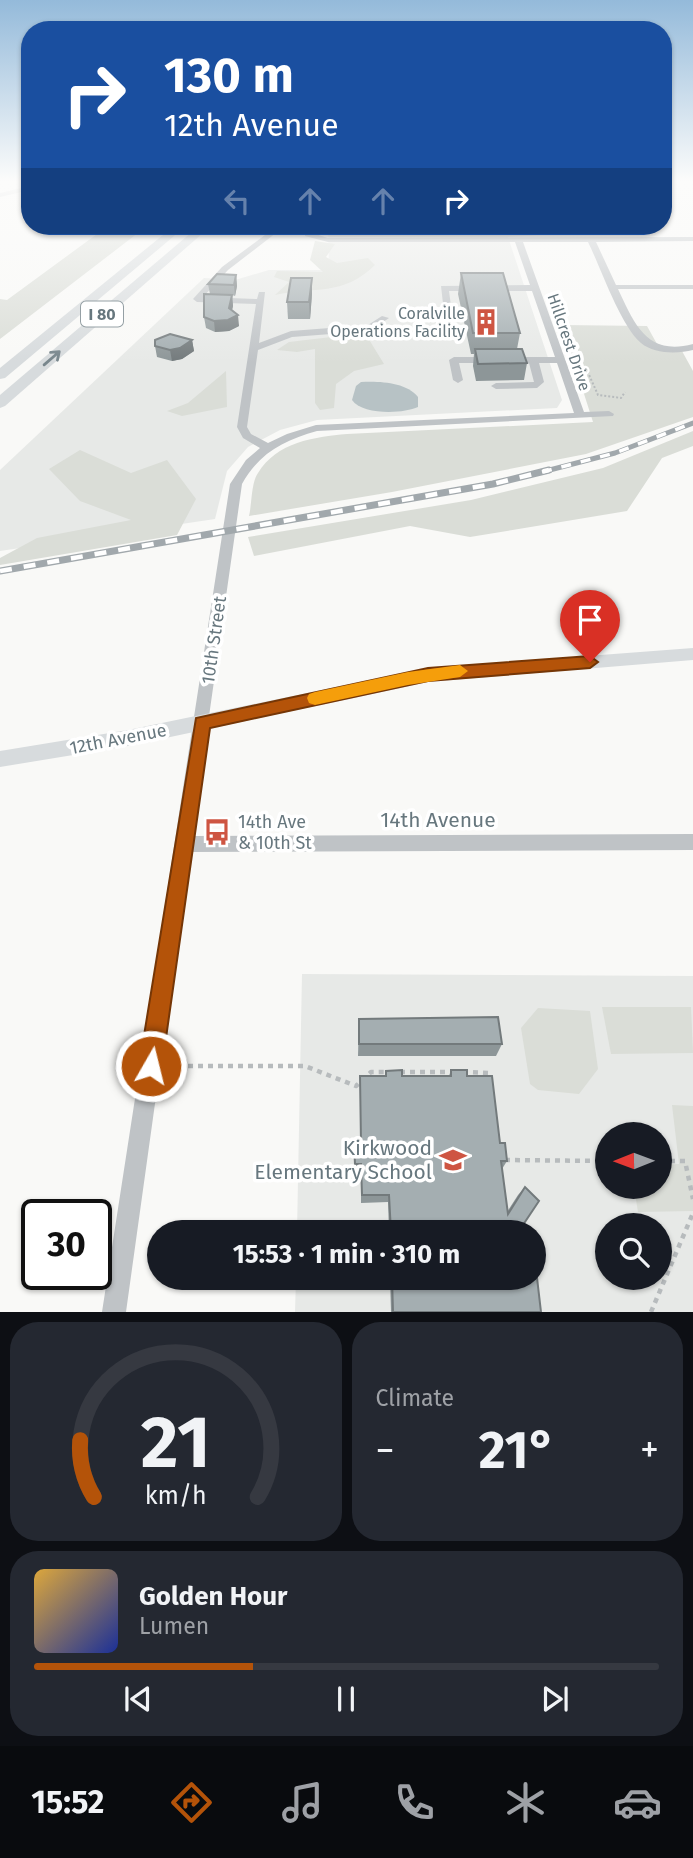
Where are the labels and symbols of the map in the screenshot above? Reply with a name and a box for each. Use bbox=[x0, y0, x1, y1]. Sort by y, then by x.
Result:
street label: Hillcrest Drive bbox=[543, 291, 595, 393]
road number: I 80 bbox=[81, 302, 123, 326]
place label: Coralville Operations Facility bbox=[330, 304, 465, 341]
building icon: Coralville Operations Facility bbox=[471, 307, 501, 337]
one-way arrow bbox=[42, 350, 60, 366]
pin bbox=[560, 590, 620, 662]
street label: 10th Street bbox=[197, 594, 231, 685]
street label: 12th Avenue bbox=[68, 719, 168, 759]
street label: 14th Avenue bbox=[380, 807, 496, 833]
place label: 14th Ave & 10th St bbox=[238, 811, 312, 854]
bus stop icon: 14th Ave & 10th St bbox=[202, 817, 232, 847]
position arrow bbox=[114, 1029, 188, 1103]
north arrow bbox=[595, 1122, 672, 1199]
place label: Kirkwood Elementary School bbox=[254, 1135, 432, 1185]
school or university icon: Kirkwood Elementary School bbox=[438, 1145, 468, 1175]
speed limit sign: 30 bbox=[21, 1199, 112, 1290]

